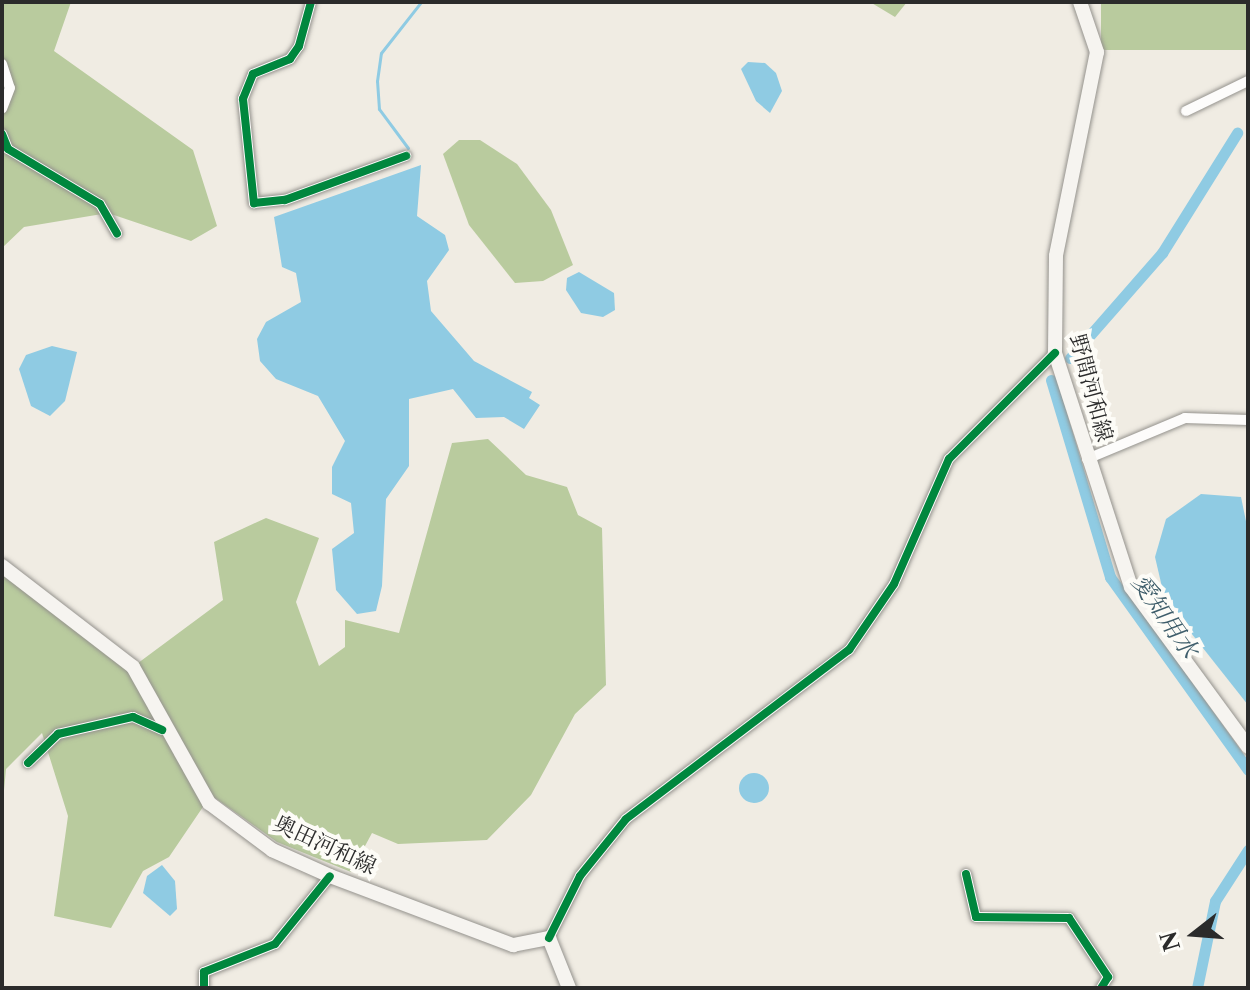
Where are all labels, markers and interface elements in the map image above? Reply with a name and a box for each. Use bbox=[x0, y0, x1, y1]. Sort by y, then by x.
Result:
street label: 野間河和線 bbox=[1064, 331, 1118, 445]
water label: 愛知用水 bbox=[1126, 568, 1204, 664]
street label: 奥田河和線 bbox=[270, 810, 380, 880]
north arrow bbox=[1154, 894, 1234, 974]
text: N bbox=[1155, 928, 1186, 954]

